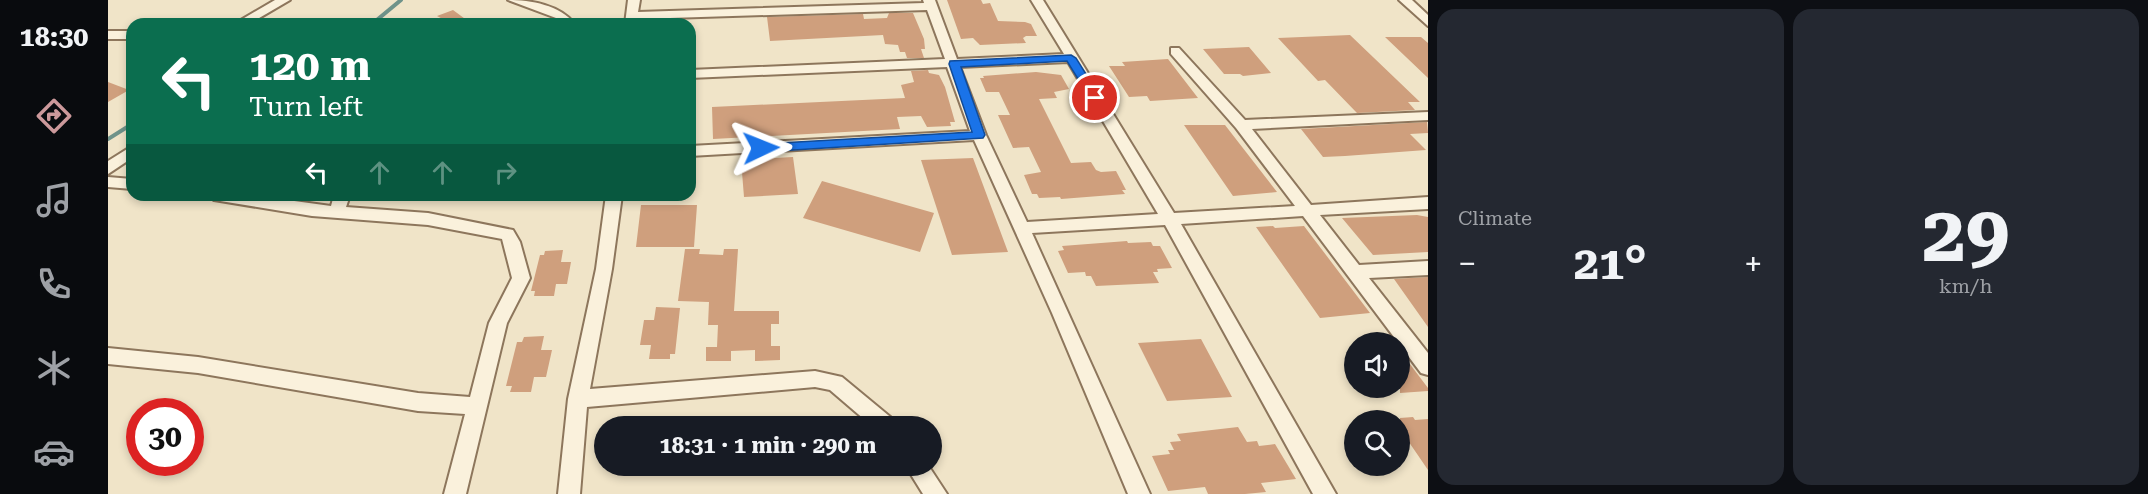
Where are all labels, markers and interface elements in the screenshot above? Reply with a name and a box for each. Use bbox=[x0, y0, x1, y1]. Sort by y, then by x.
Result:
text: 18:30 bbox=[20, 21, 88, 53]
text: 120 m bbox=[249, 41, 371, 90]
icon: left bbox=[150, 42, 228, 120]
pin bbox=[1069, 72, 1120, 123]
icon: arrive bbox=[1078, 81, 1111, 114]
text: Turn left bbox=[249, 91, 363, 123]
icon: directions bbox=[33, 95, 75, 137]
position arrow bbox=[729, 116, 793, 180]
icon: left bbox=[300, 156, 333, 189]
icon: ahead bbox=[363, 156, 396, 189]
icon: ahead bbox=[426, 156, 459, 189]
icon: right bbox=[489, 156, 522, 189]
icon: music bbox=[33, 179, 75, 221]
text: 29 bbox=[1922, 189, 2009, 280]
text: Climate bbox=[1458, 206, 1532, 230]
text: 21° bbox=[1574, 237, 1647, 290]
text: − bbox=[1458, 244, 1476, 283]
text: + bbox=[1744, 244, 1763, 283]
icon: phone bbox=[33, 263, 75, 305]
text: km/h bbox=[1939, 274, 1993, 298]
map controls bbox=[1344, 332, 1410, 476]
button: sound bbox=[1344, 332, 1410, 398]
icon: climate bbox=[33, 347, 75, 389]
speed limit sign: 30 bbox=[126, 398, 204, 476]
button: search bbox=[1344, 410, 1410, 476]
icon: car bbox=[33, 431, 75, 473]
text: 18:31 · 1 min · 290 m bbox=[659, 433, 877, 458]

